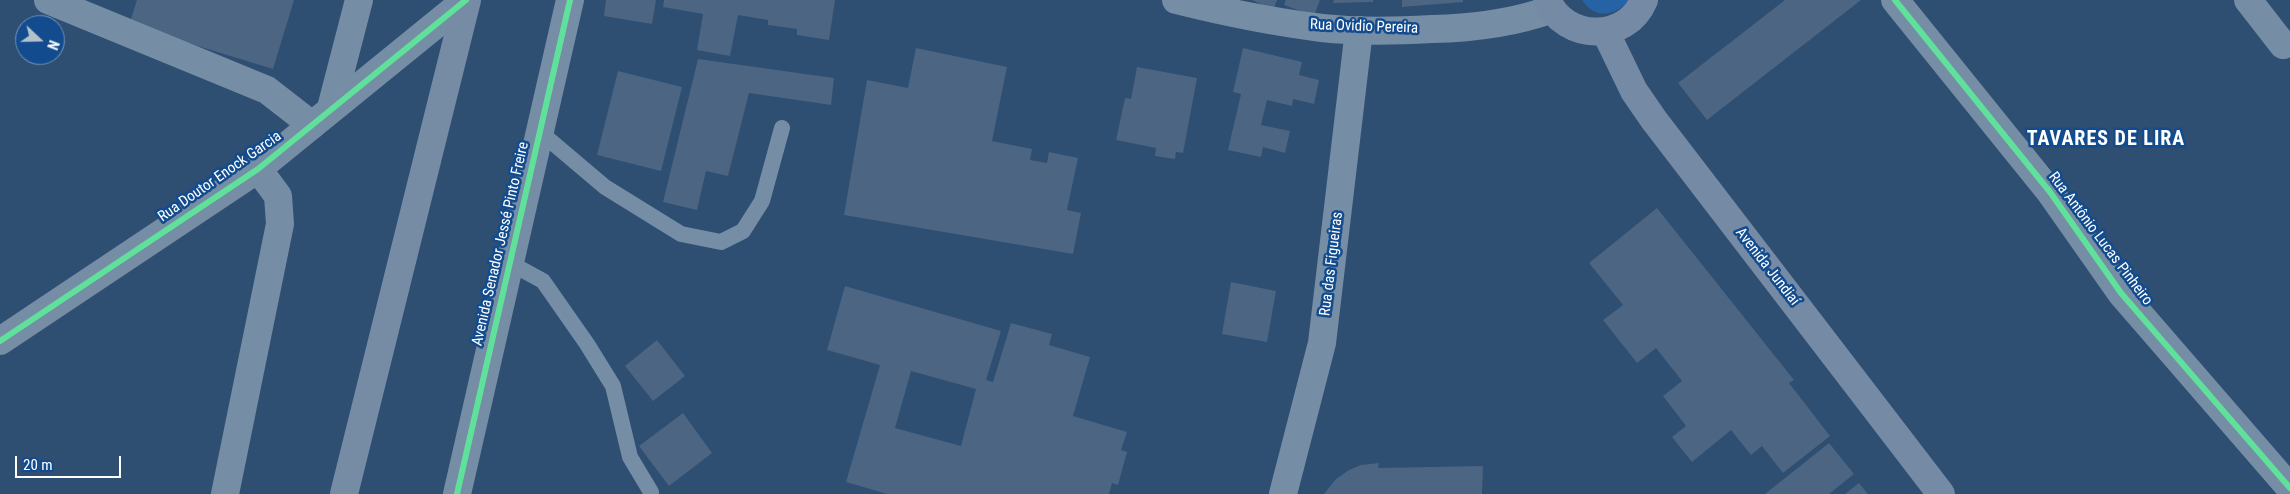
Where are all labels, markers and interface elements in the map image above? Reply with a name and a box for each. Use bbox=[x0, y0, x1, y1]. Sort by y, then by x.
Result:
north arrow bbox=[15, 15, 65, 65]
street label: Rua Ovidio Pereira bbox=[1310, 16, 1418, 38]
text: N bbox=[44, 38, 62, 52]
street label: Rua Doutor Enock Garcia bbox=[155, 128, 285, 226]
district label: TAVARES DE LIRA bbox=[2025, 128, 2187, 152]
street label: Avenida Senador Jessé Pinto Freire bbox=[469, 140, 533, 348]
street label: Rua Antônio Lucas Pinheiro bbox=[2044, 169, 2156, 309]
street label: Rua das Figueiras bbox=[1317, 211, 1347, 317]
street label: Avenida Jundiaí bbox=[1731, 225, 1803, 309]
scale bar bbox=[18, 446, 124, 478]
text: 20 m bbox=[23, 456, 53, 474]

